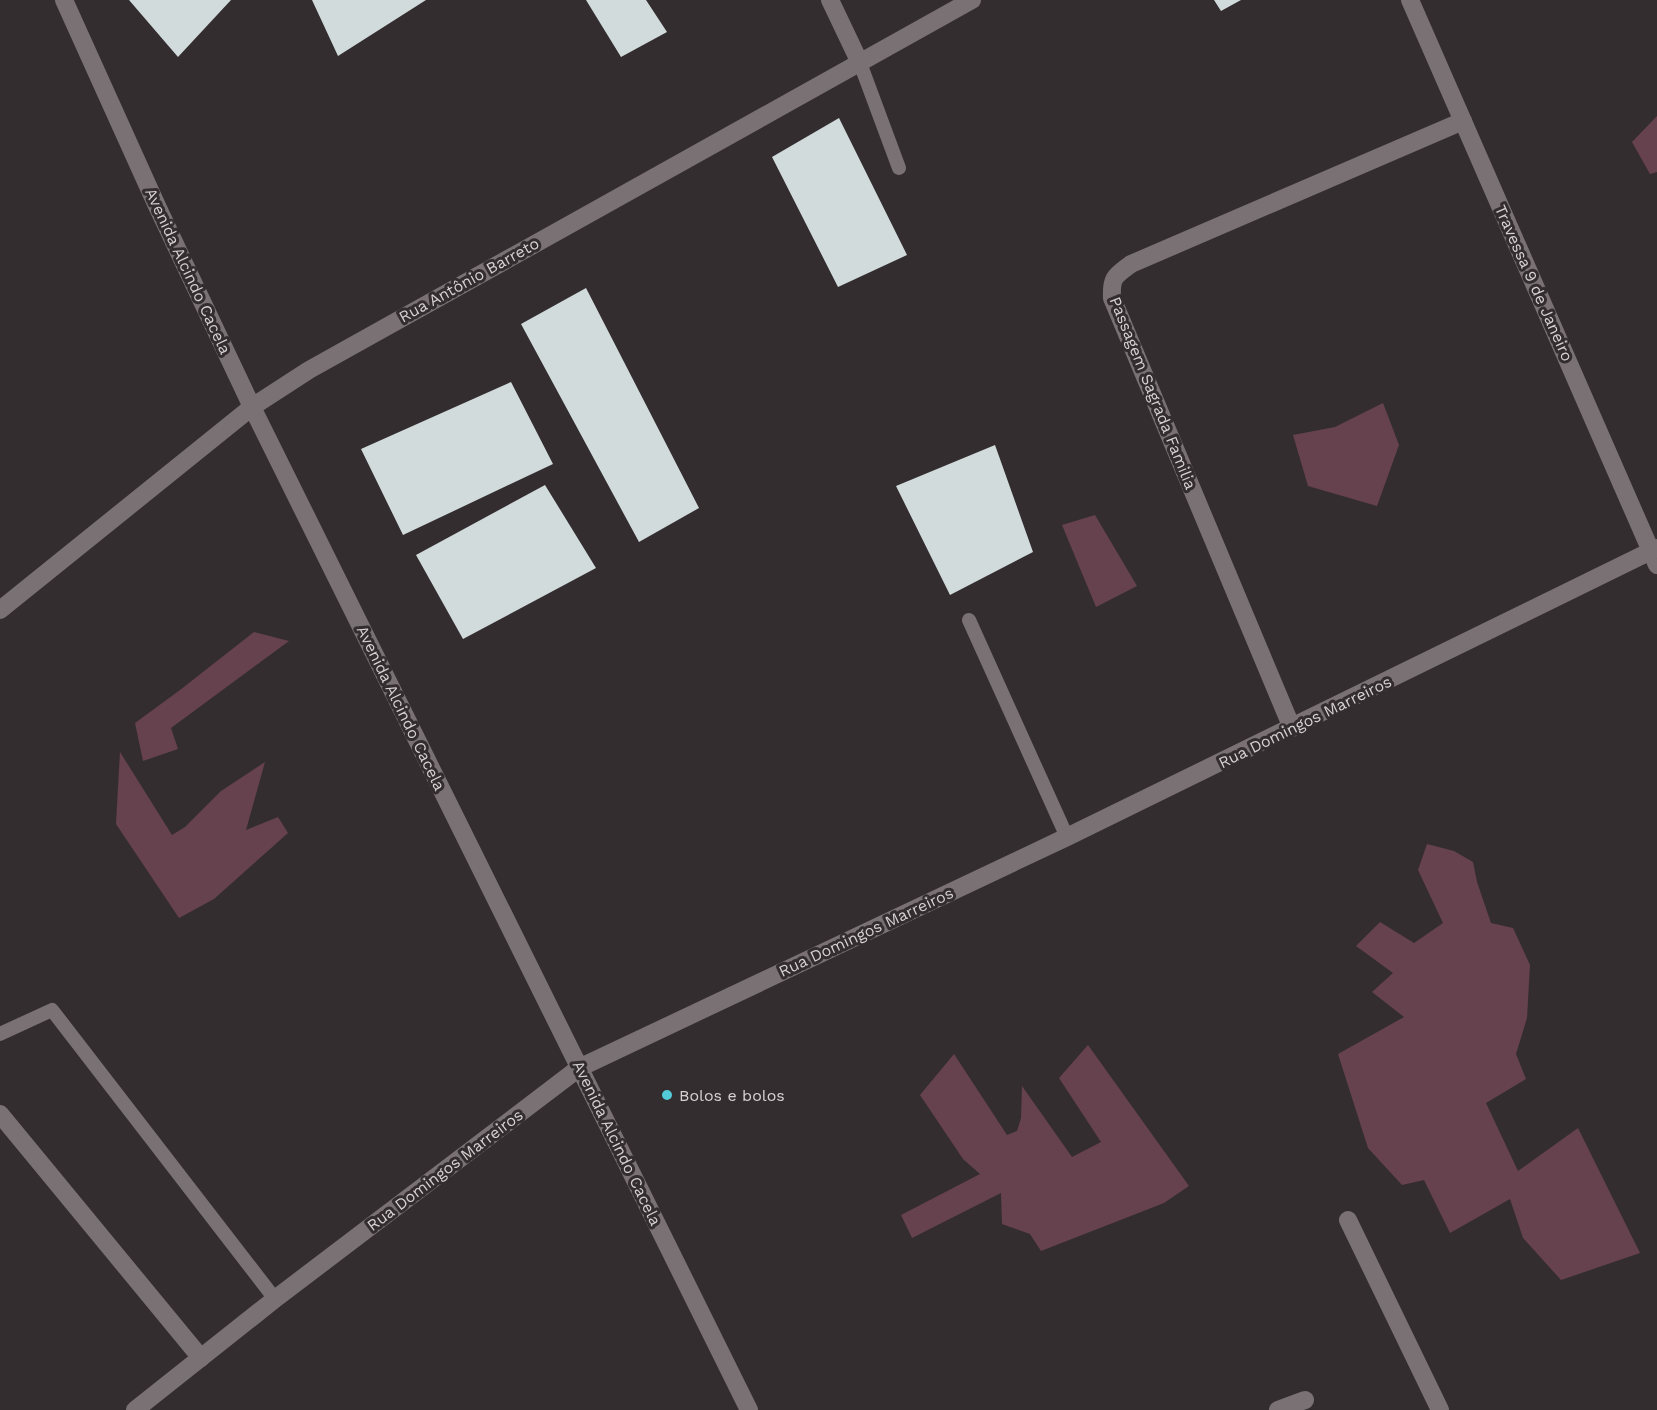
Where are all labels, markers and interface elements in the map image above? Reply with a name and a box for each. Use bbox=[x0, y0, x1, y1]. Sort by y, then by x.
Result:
street label: Avenida Alcindo Cacela bbox=[141, 185, 235, 357]
street label: Travessa 9 de Janeiro bbox=[1491, 202, 1577, 364]
street label: Rua Antônio Barreto bbox=[396, 234, 542, 326]
street label: Passagem Sagrada Familia bbox=[1106, 294, 1200, 492]
street label: Avenida Alcindo Cacela bbox=[353, 622, 449, 794]
street label: Rua Domingos Marreiros bbox=[1215, 672, 1395, 772]
street label: Rua Domingos Marreiros bbox=[776, 883, 956, 981]
street label: Avenida Alcindo Cacela bbox=[569, 1057, 665, 1229]
place label: Bolos e bolos bbox=[679, 1086, 785, 1105]
marker: Bolos e bolos bbox=[660, 1088, 674, 1102]
street label: Rua Domingos Marreiros bbox=[363, 1105, 527, 1235]

